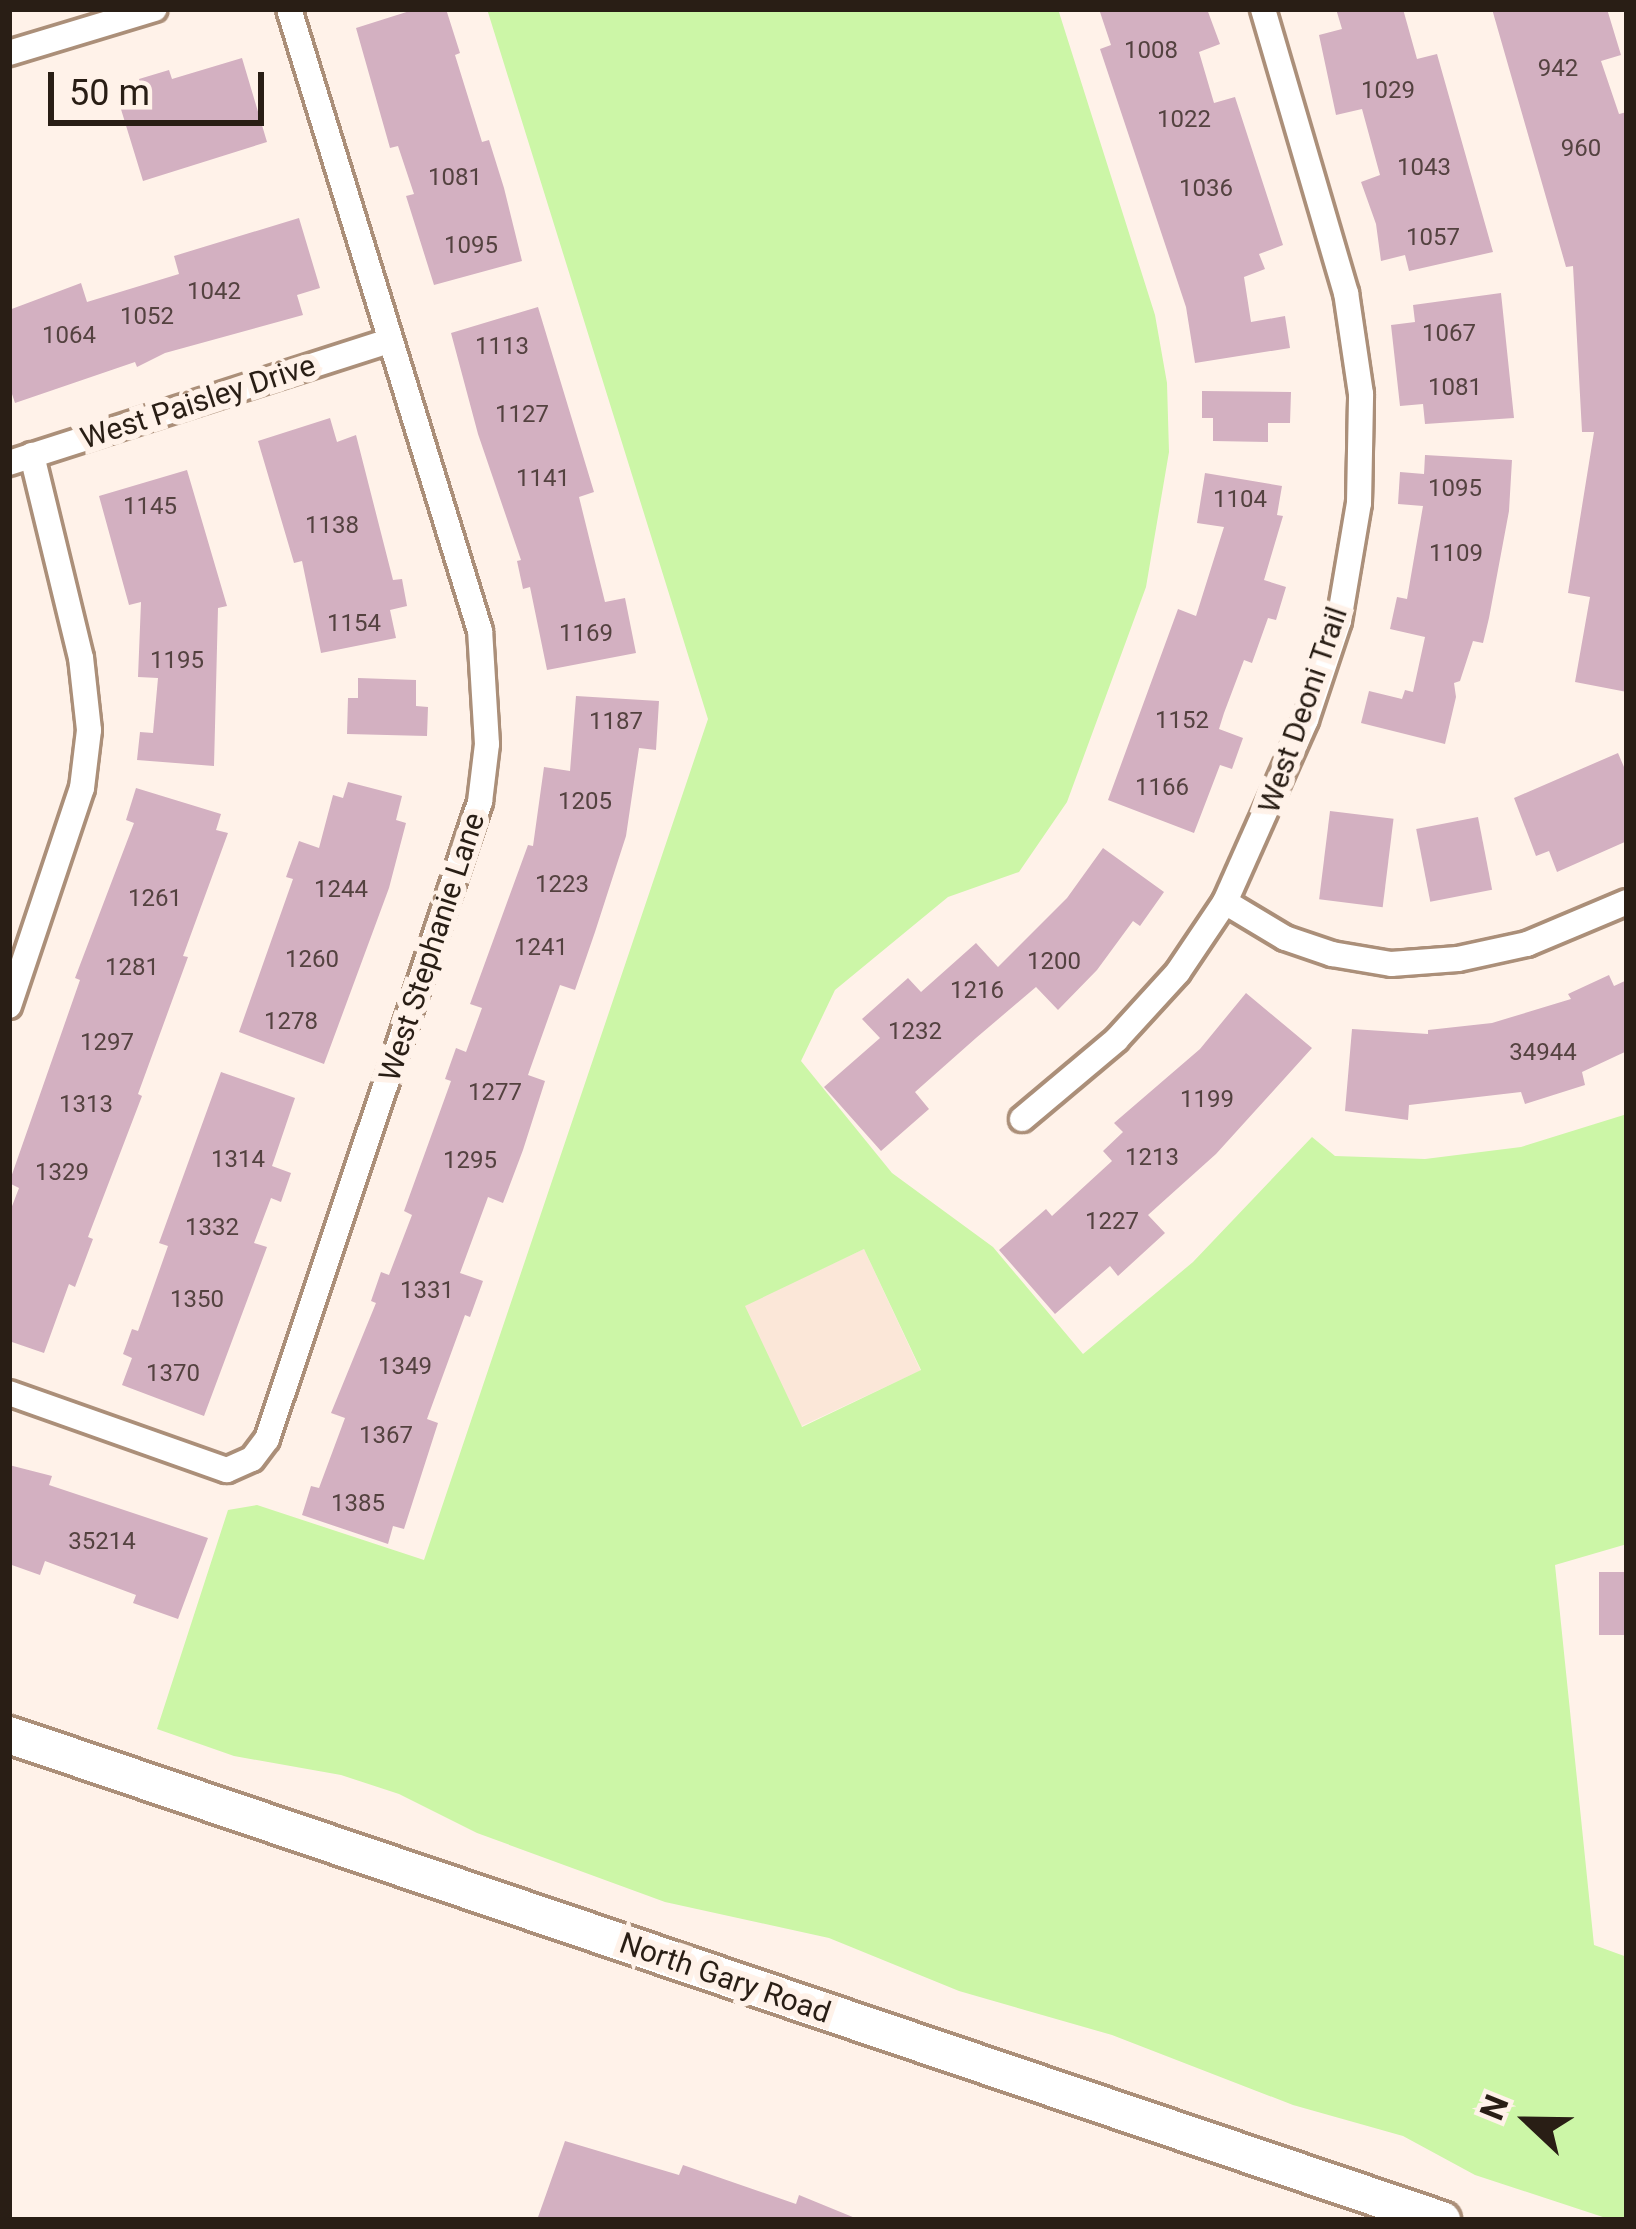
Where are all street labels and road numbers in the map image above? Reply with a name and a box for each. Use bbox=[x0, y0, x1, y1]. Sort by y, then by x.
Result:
street label: West Paisley Drive bbox=[76, 347, 320, 457]
street label: West Deoni Trail bbox=[1251, 602, 1355, 818]
street label: West Stephanie Lane bbox=[372, 808, 492, 1086]
street label: North Gary Road bbox=[615, 1925, 835, 2031]

